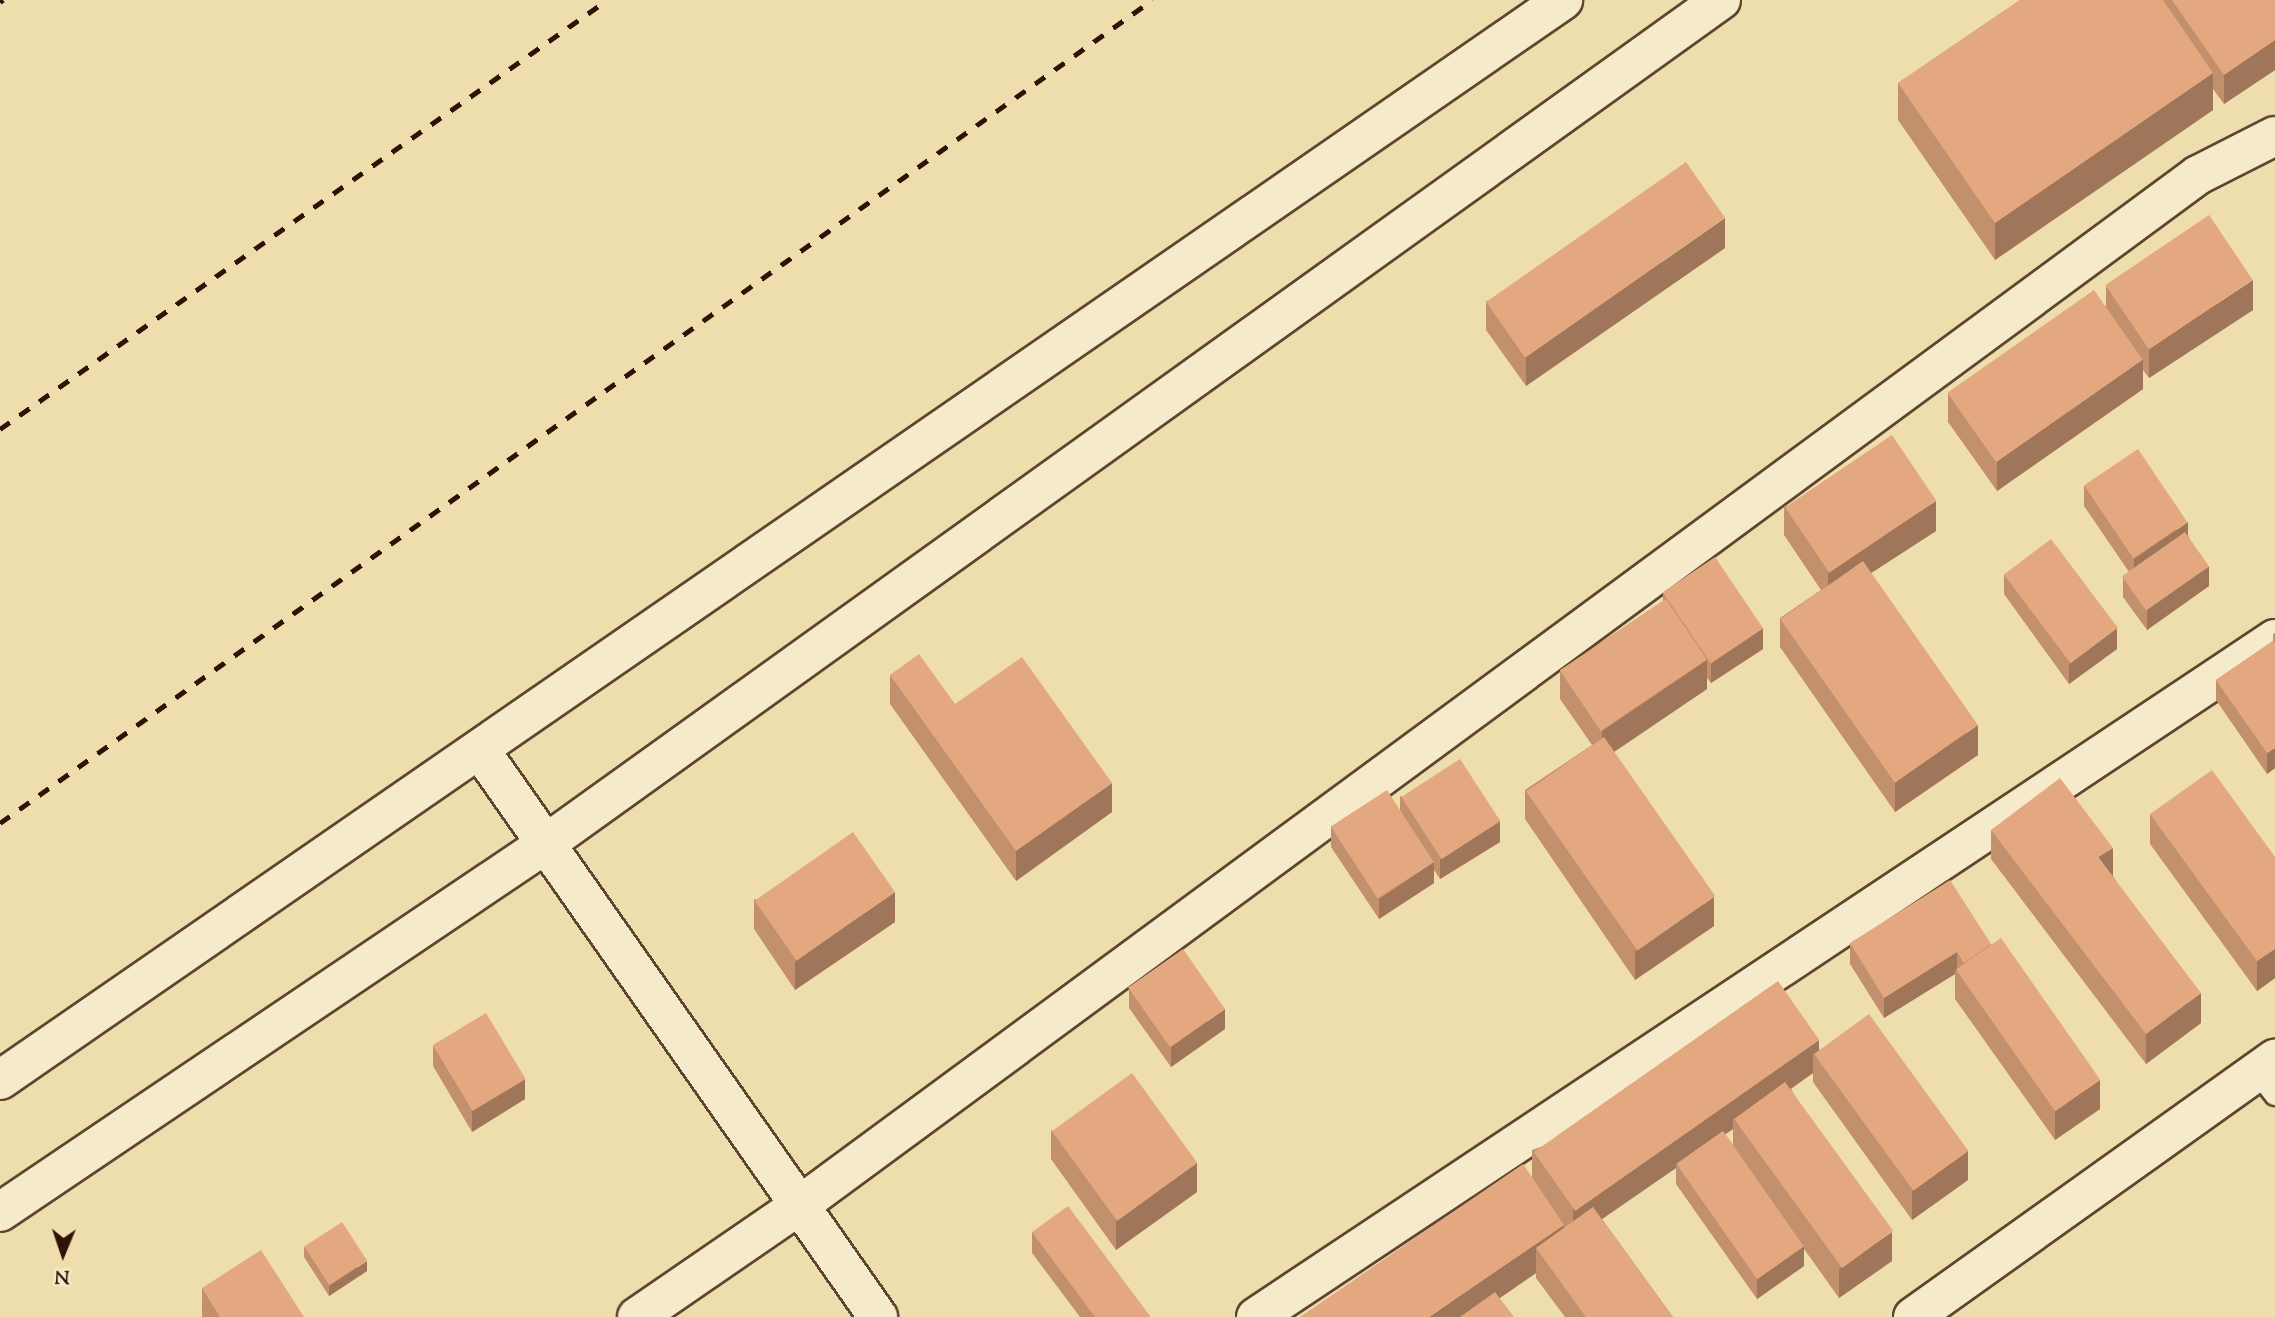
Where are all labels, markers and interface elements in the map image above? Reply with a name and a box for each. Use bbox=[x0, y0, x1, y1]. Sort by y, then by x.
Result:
north arrow bbox=[28, 1219, 98, 1289]
text: N bbox=[54, 1262, 70, 1289]

